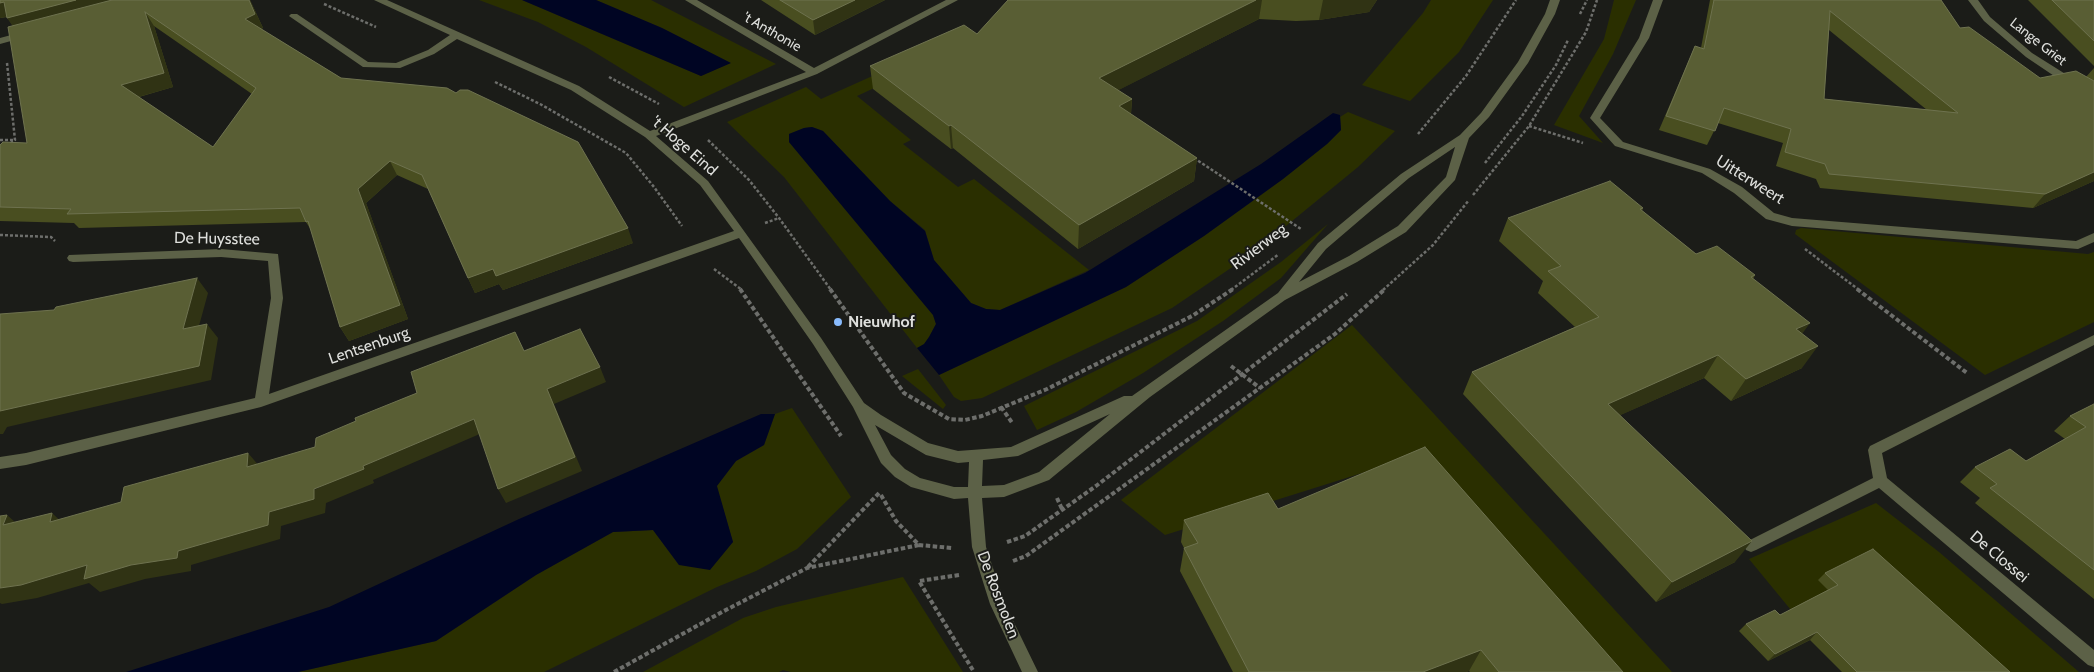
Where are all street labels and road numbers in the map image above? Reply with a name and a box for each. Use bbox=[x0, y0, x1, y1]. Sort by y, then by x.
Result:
street label: 't Anthonie bbox=[740, 9, 804, 55]
street label: Lange Griet bbox=[2006, 15, 2070, 69]
street label: 't Hoge Eind bbox=[647, 112, 721, 180]
street label: Uitterweert bbox=[1712, 151, 1788, 209]
street label: Rivierweg bbox=[1227, 220, 1291, 274]
street label: De Huysstee bbox=[174, 229, 260, 249]
street label: Lentsenburg bbox=[326, 323, 412, 369]
street label: De Clossei bbox=[1966, 527, 2032, 587]
street label: De Rosmolen bbox=[973, 549, 1023, 641]

